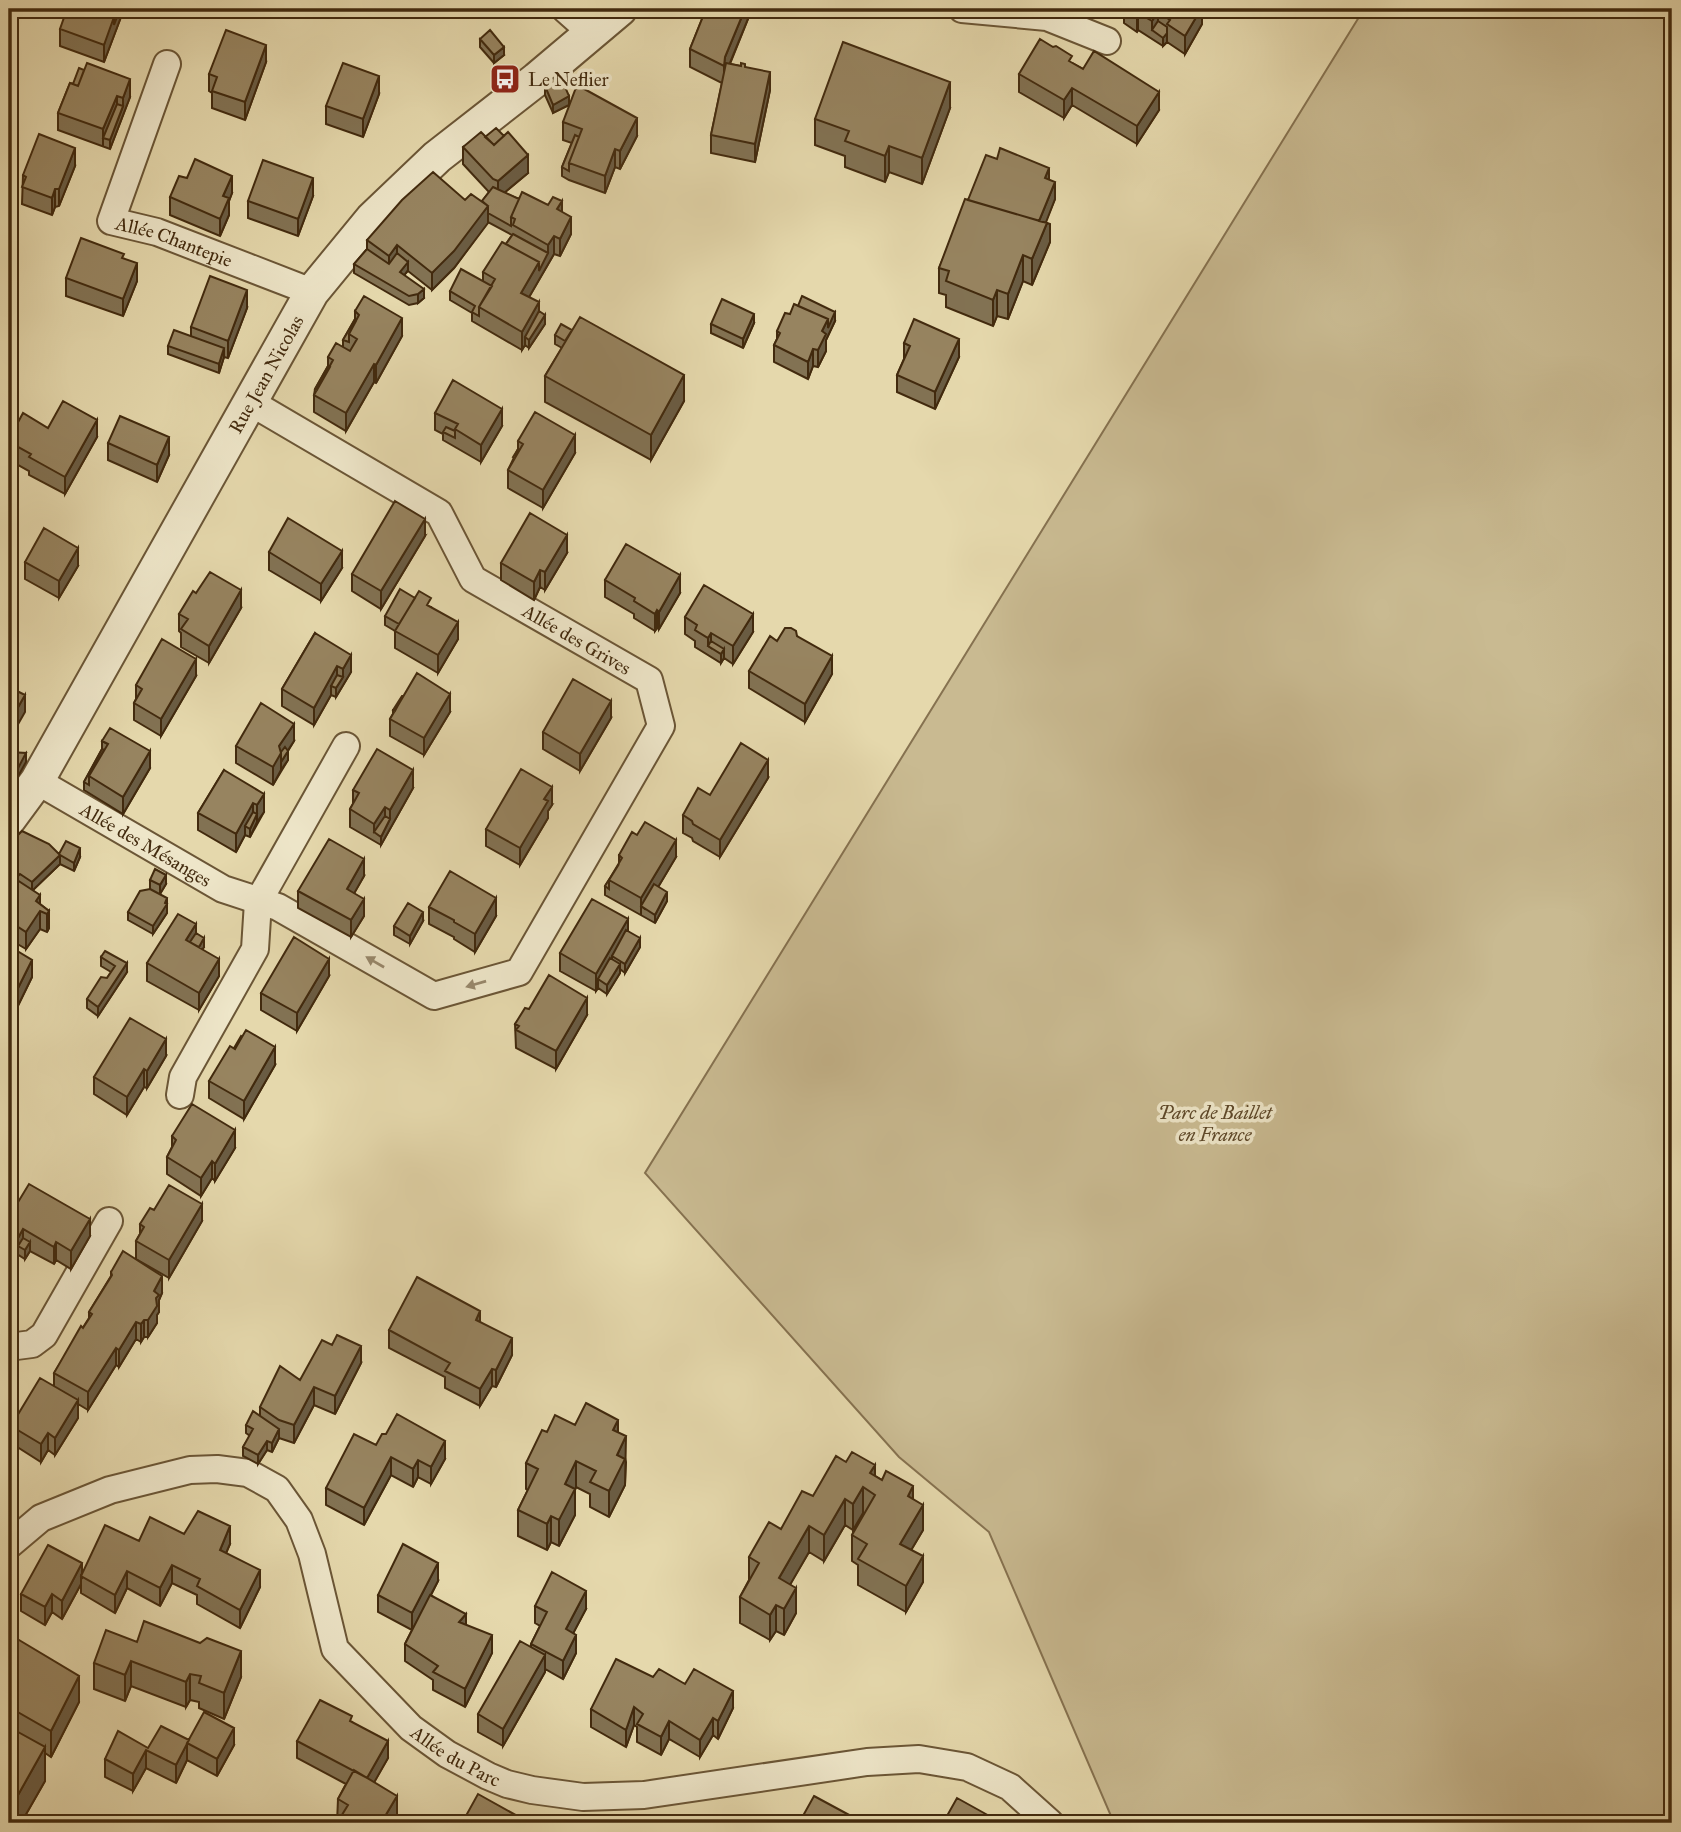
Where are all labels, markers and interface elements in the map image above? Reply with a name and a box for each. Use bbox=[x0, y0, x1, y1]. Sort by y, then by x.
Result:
bus stop icon: Le Neflier bbox=[488, 62, 522, 96]
place label: Le Neflier bbox=[528, 68, 610, 91]
street label: Allée Chantepie bbox=[112, 211, 236, 272]
street label: Rue Jean Nicolas bbox=[224, 311, 309, 438]
street label: Allée des Grives bbox=[518, 599, 635, 680]
street label: Allée des Mésanges bbox=[75, 797, 215, 892]
one-way arrow bbox=[365, 956, 384, 969]
one-way arrow bbox=[465, 979, 487, 990]
park label: Parc de Baillet en France bbox=[1158, 1101, 1273, 1146]
street label: Allée du Parc bbox=[405, 1720, 504, 1792]

